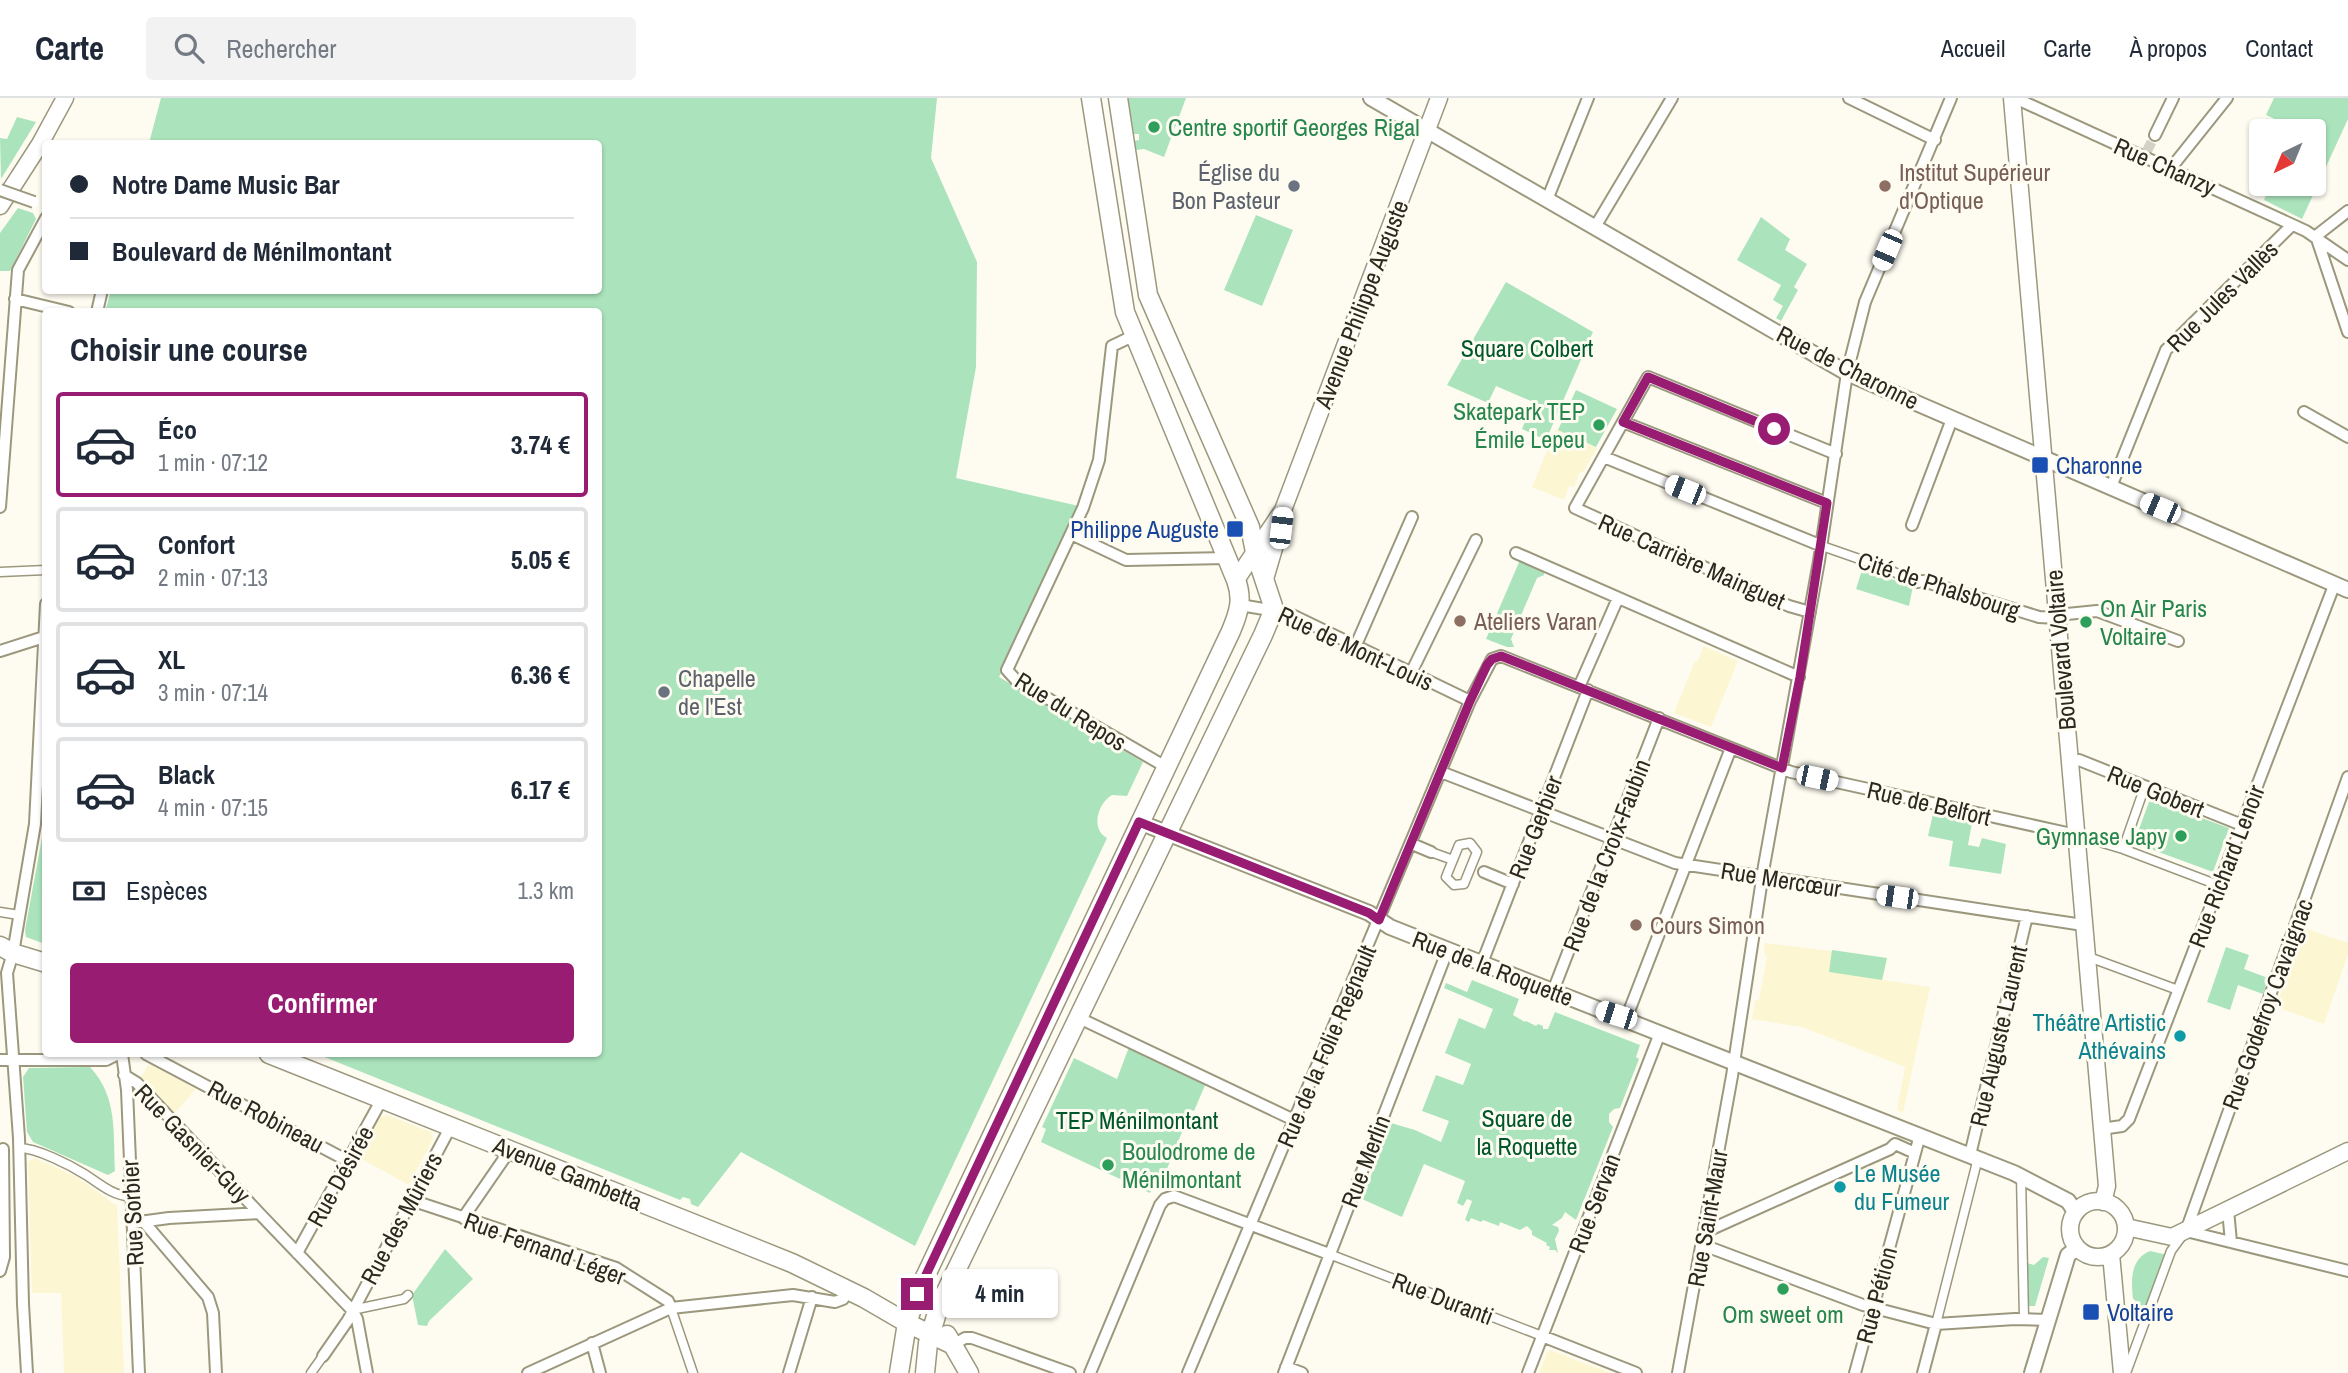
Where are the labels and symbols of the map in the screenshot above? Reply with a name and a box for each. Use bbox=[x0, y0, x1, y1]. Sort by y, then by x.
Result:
place label: Centre sportif Georges Rigal bbox=[1168, 111, 1420, 143]
marker: Centre sportif Georges Rigal bbox=[1146, 119, 1162, 135]
north arrow bbox=[2249, 119, 2326, 196]
street label: Rue Chanzy bbox=[2109, 129, 2221, 203]
place label: Église du Bon Pasteur bbox=[1172, 156, 1280, 216]
place label: Institut Supérieur d'Optique bbox=[1899, 156, 2050, 216]
marker: Église du Bon Pasteur bbox=[1286, 178, 1302, 194]
marker: Institut Supérieur d'Optique bbox=[1877, 178, 1893, 194]
street label: Avenue Philippe Auguste bbox=[1306, 195, 1415, 414]
car bbox=[1870, 227, 1905, 273]
street label: Rue Jules Vallès bbox=[2159, 233, 2285, 359]
street label: Rue de Charonne bbox=[1772, 317, 1924, 417]
park label: Square Colbert bbox=[1461, 332, 1594, 364]
place label: Skatepark TEP Émile Lepeu bbox=[1453, 395, 1585, 455]
route start bbox=[1758, 413, 1790, 445]
marker: Skatepark TEP Émile Lepeu bbox=[1591, 417, 1607, 433]
place label: Charonne bbox=[2056, 449, 2142, 481]
marker: Charonne bbox=[2030, 455, 2050, 475]
car bbox=[1662, 472, 1709, 508]
car bbox=[2137, 490, 2184, 526]
street label: Rue Carrière Mainguet bbox=[1594, 505, 1791, 617]
car bbox=[1269, 506, 1294, 550]
place label: Philippe Auguste bbox=[1070, 513, 1219, 545]
marker: Philippe Auguste bbox=[1225, 519, 1245, 539]
street label: Cité de Phalsbourg bbox=[1854, 544, 2024, 626]
street label: Boulevard Voltaire bbox=[2037, 568, 2083, 732]
place label: On Air Paris Voltaire bbox=[2100, 592, 2207, 652]
street label: Rue de Mont-Louis bbox=[1273, 598, 1439, 698]
place label: Ateliers Varan bbox=[1473, 605, 1597, 637]
marker: Ateliers Varan bbox=[1452, 613, 1468, 629]
marker: On Air Paris Voltaire bbox=[2078, 614, 2094, 630]
place label: Chapelle de l'Est bbox=[678, 662, 756, 722]
street label: Rue du Repos bbox=[1009, 664, 1133, 758]
marker: Chapelle de l'Est bbox=[656, 684, 672, 700]
street label: Rue de la Croix-Faubin bbox=[1555, 754, 1657, 956]
street label: Rue Gobert bbox=[2103, 757, 2210, 825]
car bbox=[1795, 763, 1840, 793]
street label: Rue Gerbier bbox=[1501, 770, 1569, 883]
street label: Rue de Belfort bbox=[1864, 773, 1994, 833]
street label: Rue Richard Lenoir bbox=[2180, 780, 2272, 952]
place label: Gymnase Japy bbox=[2036, 820, 2167, 852]
marker: Gymnase Japy bbox=[2173, 828, 2189, 844]
street label: Rue Mercœur bbox=[1719, 854, 1844, 904]
car bbox=[1875, 884, 1920, 910]
street label: Rue Godefroy Cavaignac bbox=[2214, 894, 2320, 1114]
place label: Cours Simon bbox=[1650, 909, 1765, 941]
marker: Cours Simon bbox=[1628, 917, 1644, 933]
street label: Rue de la Roquette bbox=[1408, 923, 1578, 1013]
street label: Rue de la Folie Regnault bbox=[1269, 940, 1383, 1152]
street label: Rue Auguste Laurent bbox=[1962, 942, 2035, 1130]
car bbox=[1593, 999, 1640, 1031]
place label: Théâtre Artistic Athévains bbox=[2033, 1006, 2166, 1066]
marker: Théâtre Artistic Athévains bbox=[2172, 1028, 2188, 1044]
street label: Rue Robineau bbox=[202, 1072, 330, 1160]
street label: Rue Gasnier-Guy bbox=[128, 1076, 258, 1210]
park label: Square de la Roquette bbox=[1477, 1102, 1577, 1162]
park label: TEP Ménilmontant bbox=[1056, 1104, 1219, 1136]
street label: Rue Merlin bbox=[1333, 1110, 1397, 1212]
street label: Rue Désirée bbox=[299, 1120, 381, 1232]
street label: Avenue Gambetta bbox=[488, 1128, 647, 1218]
place label: Boulodrome de Ménilmontant bbox=[1122, 1135, 1255, 1195]
street label: Rue des Mûriers bbox=[353, 1146, 449, 1290]
street label: Rue Saint-Maur bbox=[1679, 1146, 1735, 1289]
street label: Rue Servan bbox=[1560, 1149, 1628, 1257]
marker: Boulodrome de Ménilmontant bbox=[1100, 1157, 1116, 1173]
place label: Le Musée du Fumeur bbox=[1854, 1157, 1950, 1217]
street label: Rue Sorbier bbox=[113, 1159, 151, 1267]
marker: Le Musée du Fumeur bbox=[1832, 1179, 1848, 1195]
street label: Rue Fernand Léger bbox=[460, 1204, 631, 1292]
street label: Rue Pétion bbox=[1848, 1243, 1904, 1347]
street label: Rue Duranti bbox=[1388, 1264, 1498, 1332]
callout: 4 min bbox=[942, 1270, 1057, 1318]
route end bbox=[901, 1278, 933, 1310]
marker: Om sweet om bbox=[1775, 1281, 1791, 1297]
place label: Voltaire bbox=[2107, 1296, 2174, 1328]
place label: Om sweet om bbox=[1722, 1298, 1844, 1330]
marker: Voltaire bbox=[2081, 1302, 2101, 1322]

